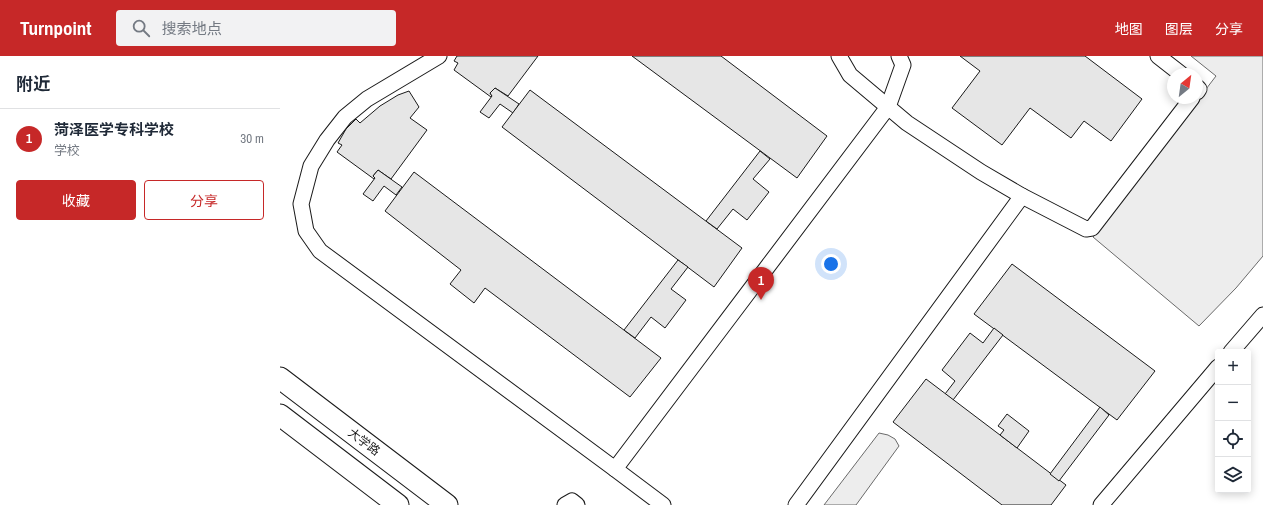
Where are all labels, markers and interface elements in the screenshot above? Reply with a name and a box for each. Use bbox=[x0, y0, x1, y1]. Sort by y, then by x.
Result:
search box bbox=[116, 10, 396, 46]
text: Turnpoint bbox=[20, 15, 92, 41]
icon: search bbox=[130, 17, 152, 39]
text: 搜索地点 bbox=[162, 18, 222, 39]
text: 地图 bbox=[1115, 20, 1143, 38]
text: 图层 bbox=[1165, 20, 1193, 38]
text: 分享 bbox=[1215, 20, 1243, 38]
north arrow bbox=[1167, 68, 1203, 104]
text: 附近 bbox=[16, 72, 50, 95]
text: 菏泽医学专科学校 bbox=[54, 119, 174, 140]
text: 1 bbox=[26, 130, 32, 147]
text: 30 m bbox=[240, 130, 264, 147]
text: 学校 bbox=[54, 142, 80, 159]
button: 收藏 bbox=[16, 180, 136, 220]
button: 分享 bbox=[144, 180, 264, 220]
your location bbox=[821, 254, 841, 274]
pin: 1 bbox=[748, 267, 774, 300]
map controls bbox=[1215, 349, 1251, 493]
button: + bbox=[1215, 349, 1251, 385]
button: − bbox=[1215, 385, 1251, 421]
button: locate bbox=[1215, 421, 1251, 457]
street label: 大学路 bbox=[345, 425, 383, 459]
button: layers bbox=[1215, 457, 1251, 493]

